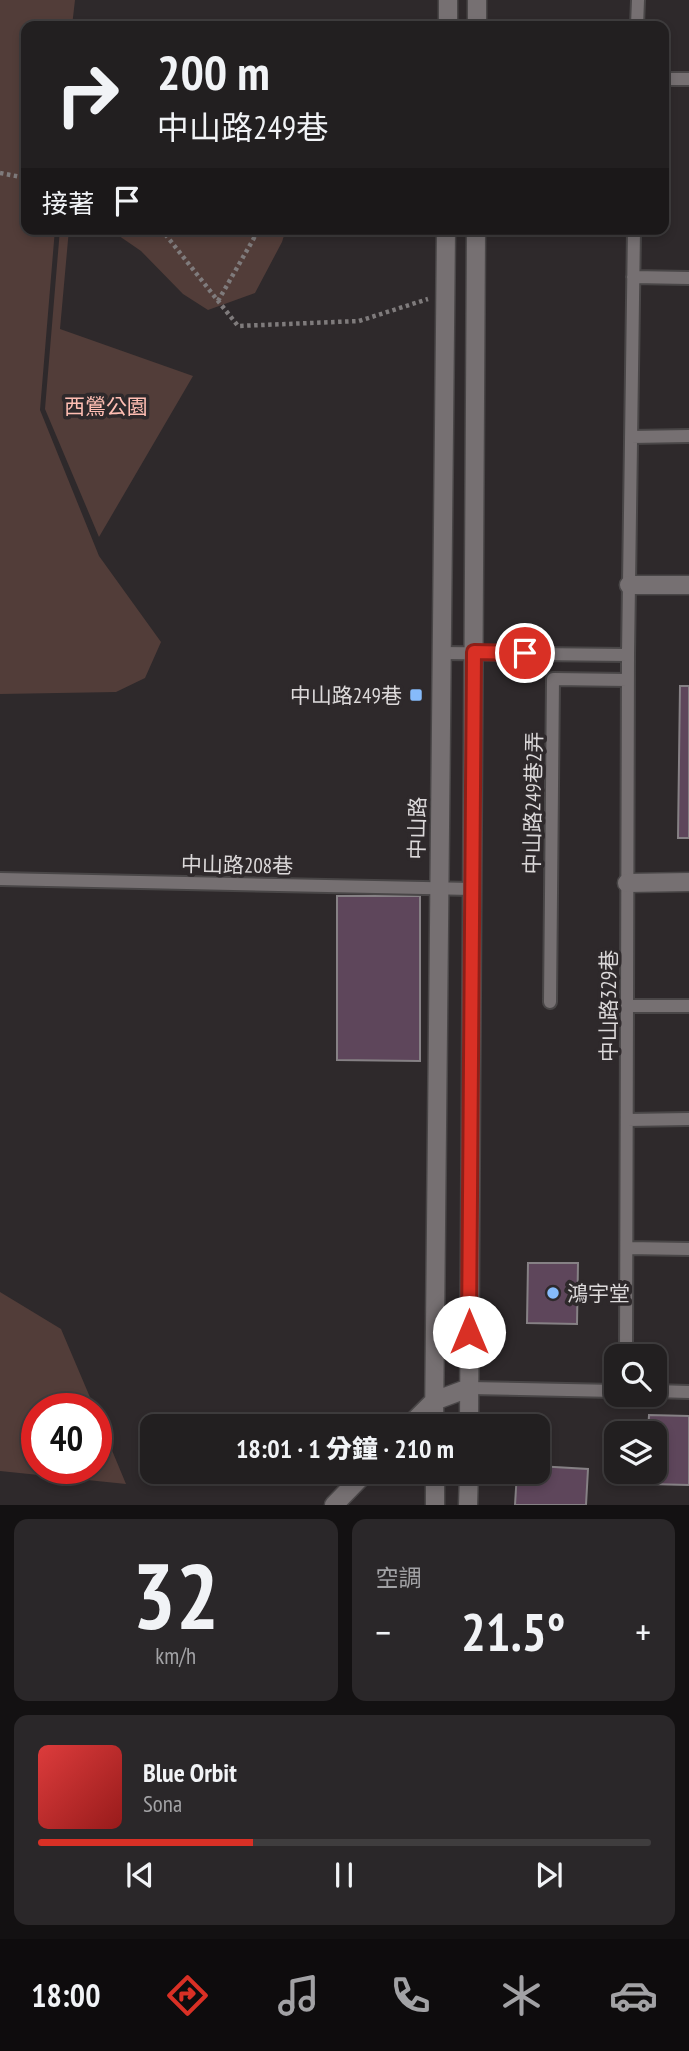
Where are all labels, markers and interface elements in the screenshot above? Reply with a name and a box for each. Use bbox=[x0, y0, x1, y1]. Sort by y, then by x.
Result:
text: 200 m bbox=[157, 40, 270, 104]
icon: right bbox=[42, 49, 133, 140]
text: 中山路249巷 bbox=[157, 106, 328, 148]
icon: arrive bbox=[108, 182, 146, 220]
text: 接著 bbox=[42, 187, 94, 220]
park label: 西鶯公園 bbox=[64, 393, 148, 420]
pin bbox=[495, 623, 555, 683]
icon: arrive bbox=[506, 634, 544, 672]
place label: 中山路249巷 bbox=[290, 682, 402, 709]
marker: 中山路249巷 bbox=[408, 687, 424, 703]
street label: 中山路249巷2弄 bbox=[518, 731, 548, 875]
street label: 中山路 bbox=[403, 796, 431, 860]
street label: 中山路208巷 bbox=[181, 851, 293, 879]
street label: 中山路329巷 bbox=[595, 950, 622, 1062]
place label: 鴻宇堂 bbox=[567, 1280, 630, 1307]
marker: 鴻宇堂 bbox=[545, 1285, 561, 1301]
position arrow bbox=[432, 1295, 506, 1369]
map controls bbox=[604, 1344, 667, 1484]
button: search bbox=[604, 1344, 667, 1407]
speed limit sign: 40 bbox=[21, 1393, 112, 1484]
button: layers bbox=[604, 1421, 667, 1484]
text: 18:01 · 1 分鐘 · 210 m bbox=[236, 1432, 454, 1465]
text: 32 bbox=[132, 1536, 219, 1654]
text: 空調 bbox=[376, 1563, 422, 1592]
text: 21.5° bbox=[461, 1598, 566, 1665]
text: − bbox=[376, 1607, 391, 1656]
text: + bbox=[635, 1607, 651, 1656]
text: km/h bbox=[155, 1641, 196, 1670]
text: Blue Orbit bbox=[143, 1756, 237, 1789]
text: Sona bbox=[143, 1789, 182, 1818]
icon: previous bbox=[121, 1856, 159, 1894]
icon: pause bbox=[325, 1856, 363, 1894]
icon: next bbox=[530, 1856, 568, 1894]
icon: directions bbox=[163, 1971, 212, 2020]
icon: music bbox=[274, 1971, 323, 2020]
icon: phone bbox=[386, 1971, 435, 2020]
icon: climate bbox=[497, 1971, 546, 2020]
icon: car bbox=[609, 1971, 658, 2020]
text: 18:00 bbox=[31, 1974, 100, 2016]

